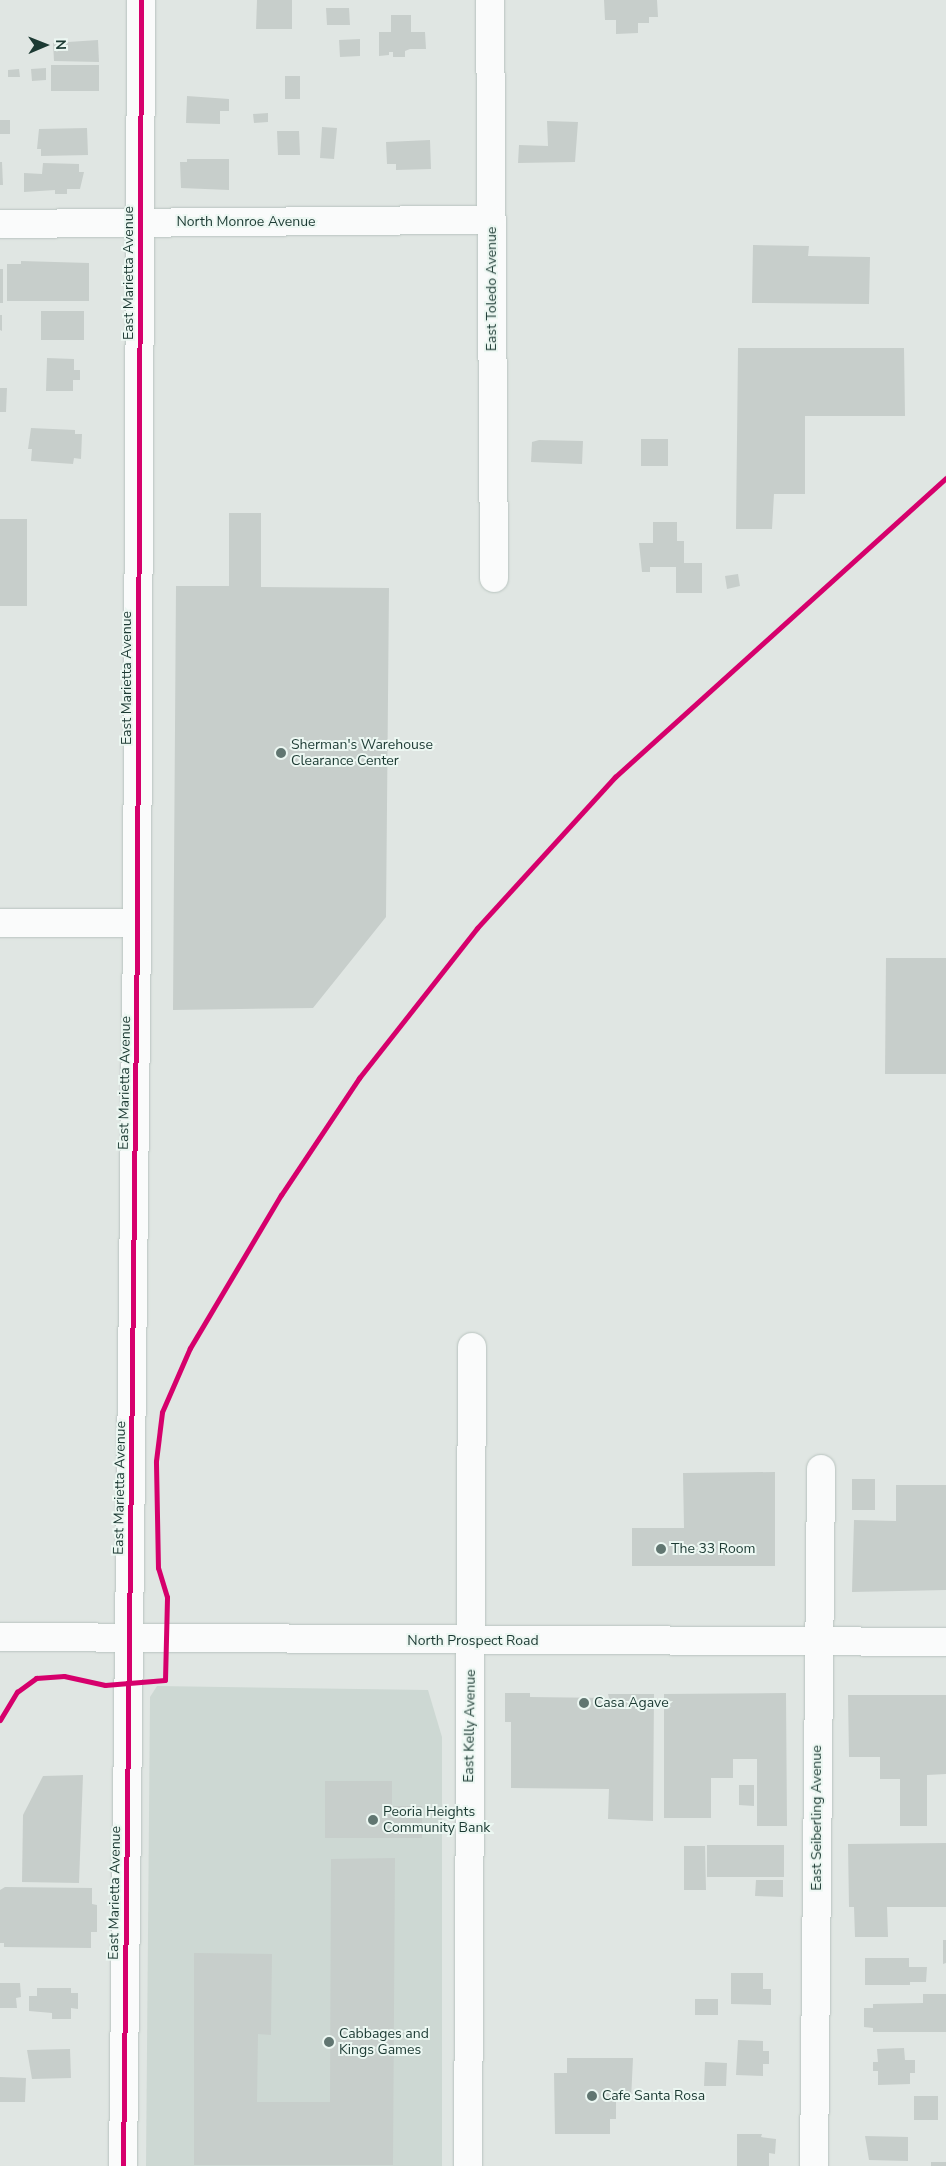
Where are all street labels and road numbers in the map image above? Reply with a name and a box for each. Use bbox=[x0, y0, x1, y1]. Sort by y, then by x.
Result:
street label: East Marietta Avenue bbox=[121, 206, 137, 340]
street label: North Monroe Avenue bbox=[176, 214, 316, 230]
street label: East Toledo Avenue bbox=[484, 227, 500, 351]
street label: East Marietta Avenue bbox=[119, 611, 135, 745]
street label: East Marietta Avenue bbox=[115, 1016, 135, 1150]
street label: East Marietta Avenue bbox=[110, 1421, 130, 1555]
street label: North Prospect Road bbox=[407, 1633, 539, 1649]
street label: East Kelly Avenue bbox=[461, 1669, 479, 1783]
street label: East Seiberling Avenue bbox=[809, 1745, 825, 1891]
street label: East Marietta Avenue bbox=[105, 1826, 125, 1960]

